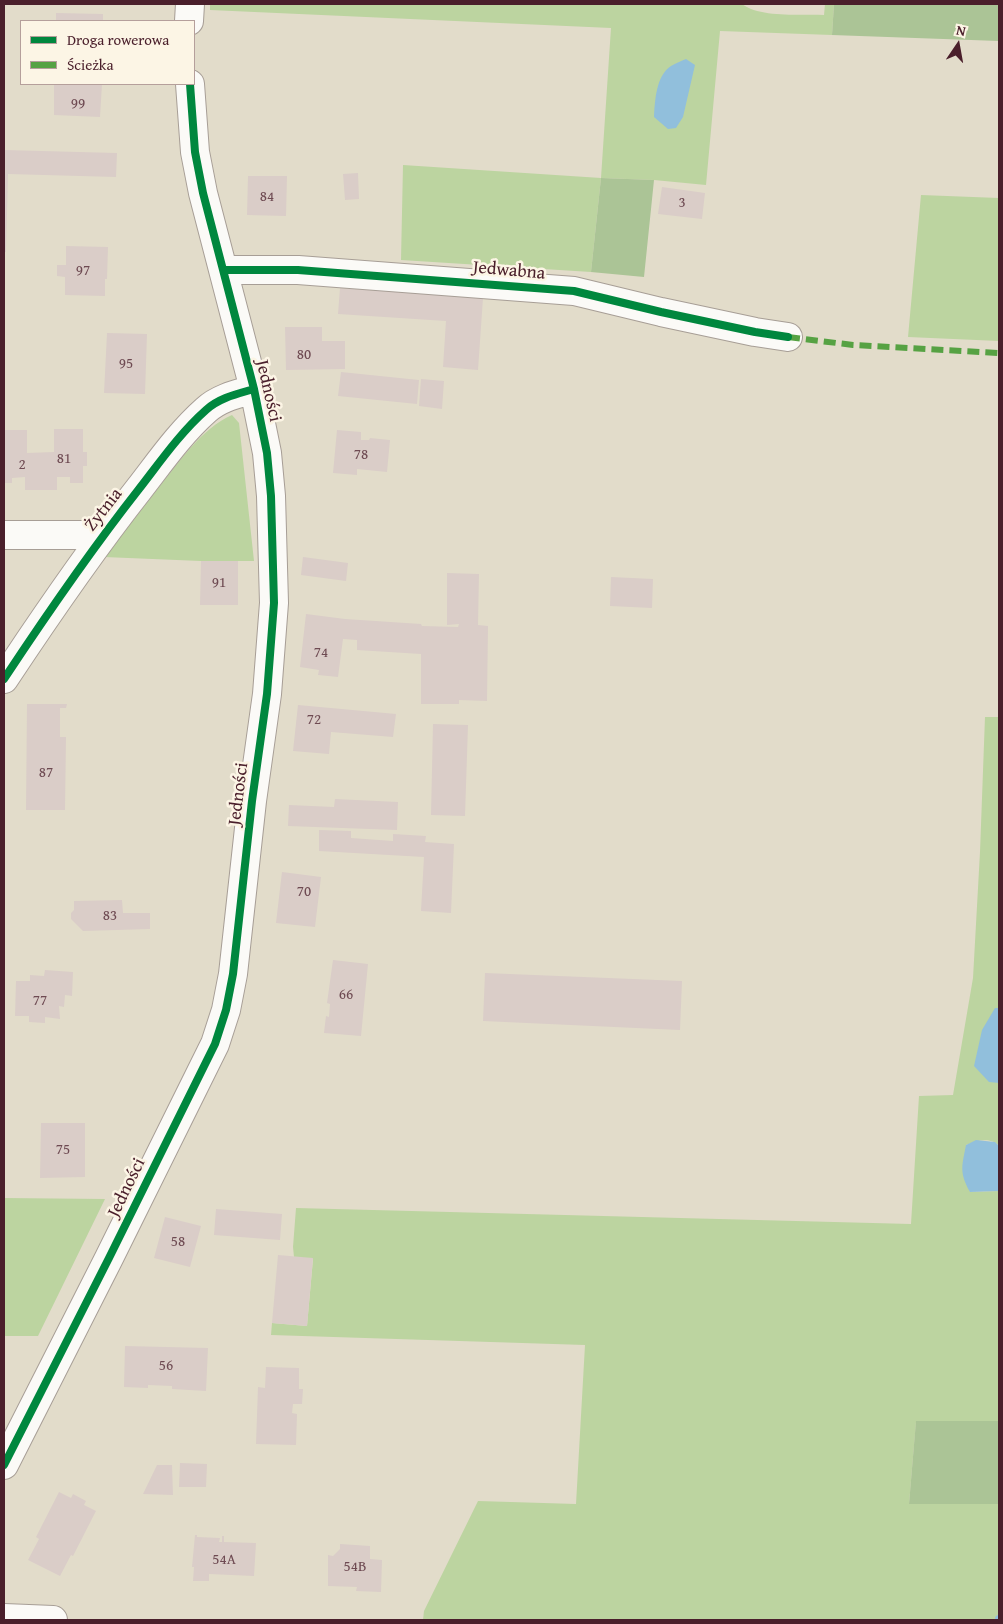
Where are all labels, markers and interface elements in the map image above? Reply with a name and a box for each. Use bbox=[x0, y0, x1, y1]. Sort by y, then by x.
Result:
legend bbox=[20, 20, 195, 85]
north arrow bbox=[933, 20, 983, 70]
text: N bbox=[954, 20, 968, 41]
text: Droga rowerowa bbox=[67, 29, 169, 50]
text: Ścieżka bbox=[67, 54, 114, 75]
house number: 99 bbox=[71, 95, 85, 113]
house number: 84 bbox=[260, 188, 274, 206]
house number: 3 bbox=[678, 194, 686, 212]
street label: Jedwabna bbox=[472, 257, 546, 285]
house number: 97 bbox=[76, 262, 90, 280]
house number: 80 bbox=[297, 346, 311, 364]
house number: 95 bbox=[119, 355, 133, 373]
street label: Jedności bbox=[250, 358, 286, 424]
house number: 78 bbox=[354, 446, 368, 464]
house number: 81 bbox=[57, 450, 71, 468]
house number: 2 bbox=[18, 456, 26, 474]
street label: Żytnia bbox=[81, 484, 127, 536]
house number: 91 bbox=[212, 574, 226, 592]
house number: 74 bbox=[314, 644, 328, 662]
house number: 72 bbox=[307, 711, 321, 729]
street label: Jedności bbox=[224, 761, 254, 827]
house number: 87 bbox=[39, 764, 53, 782]
house number: 70 bbox=[297, 883, 311, 901]
house number: 83 bbox=[103, 907, 117, 925]
house number: 66 bbox=[339, 986, 353, 1004]
house number: 77 bbox=[33, 992, 47, 1010]
house number: 75 bbox=[56, 1141, 70, 1159]
street label: Jedności bbox=[103, 1155, 151, 1221]
house number: 58 bbox=[171, 1233, 185, 1251]
house number: 56 bbox=[159, 1357, 173, 1375]
house number: 54A bbox=[212, 1551, 236, 1569]
house number: 54B bbox=[344, 1558, 366, 1576]

